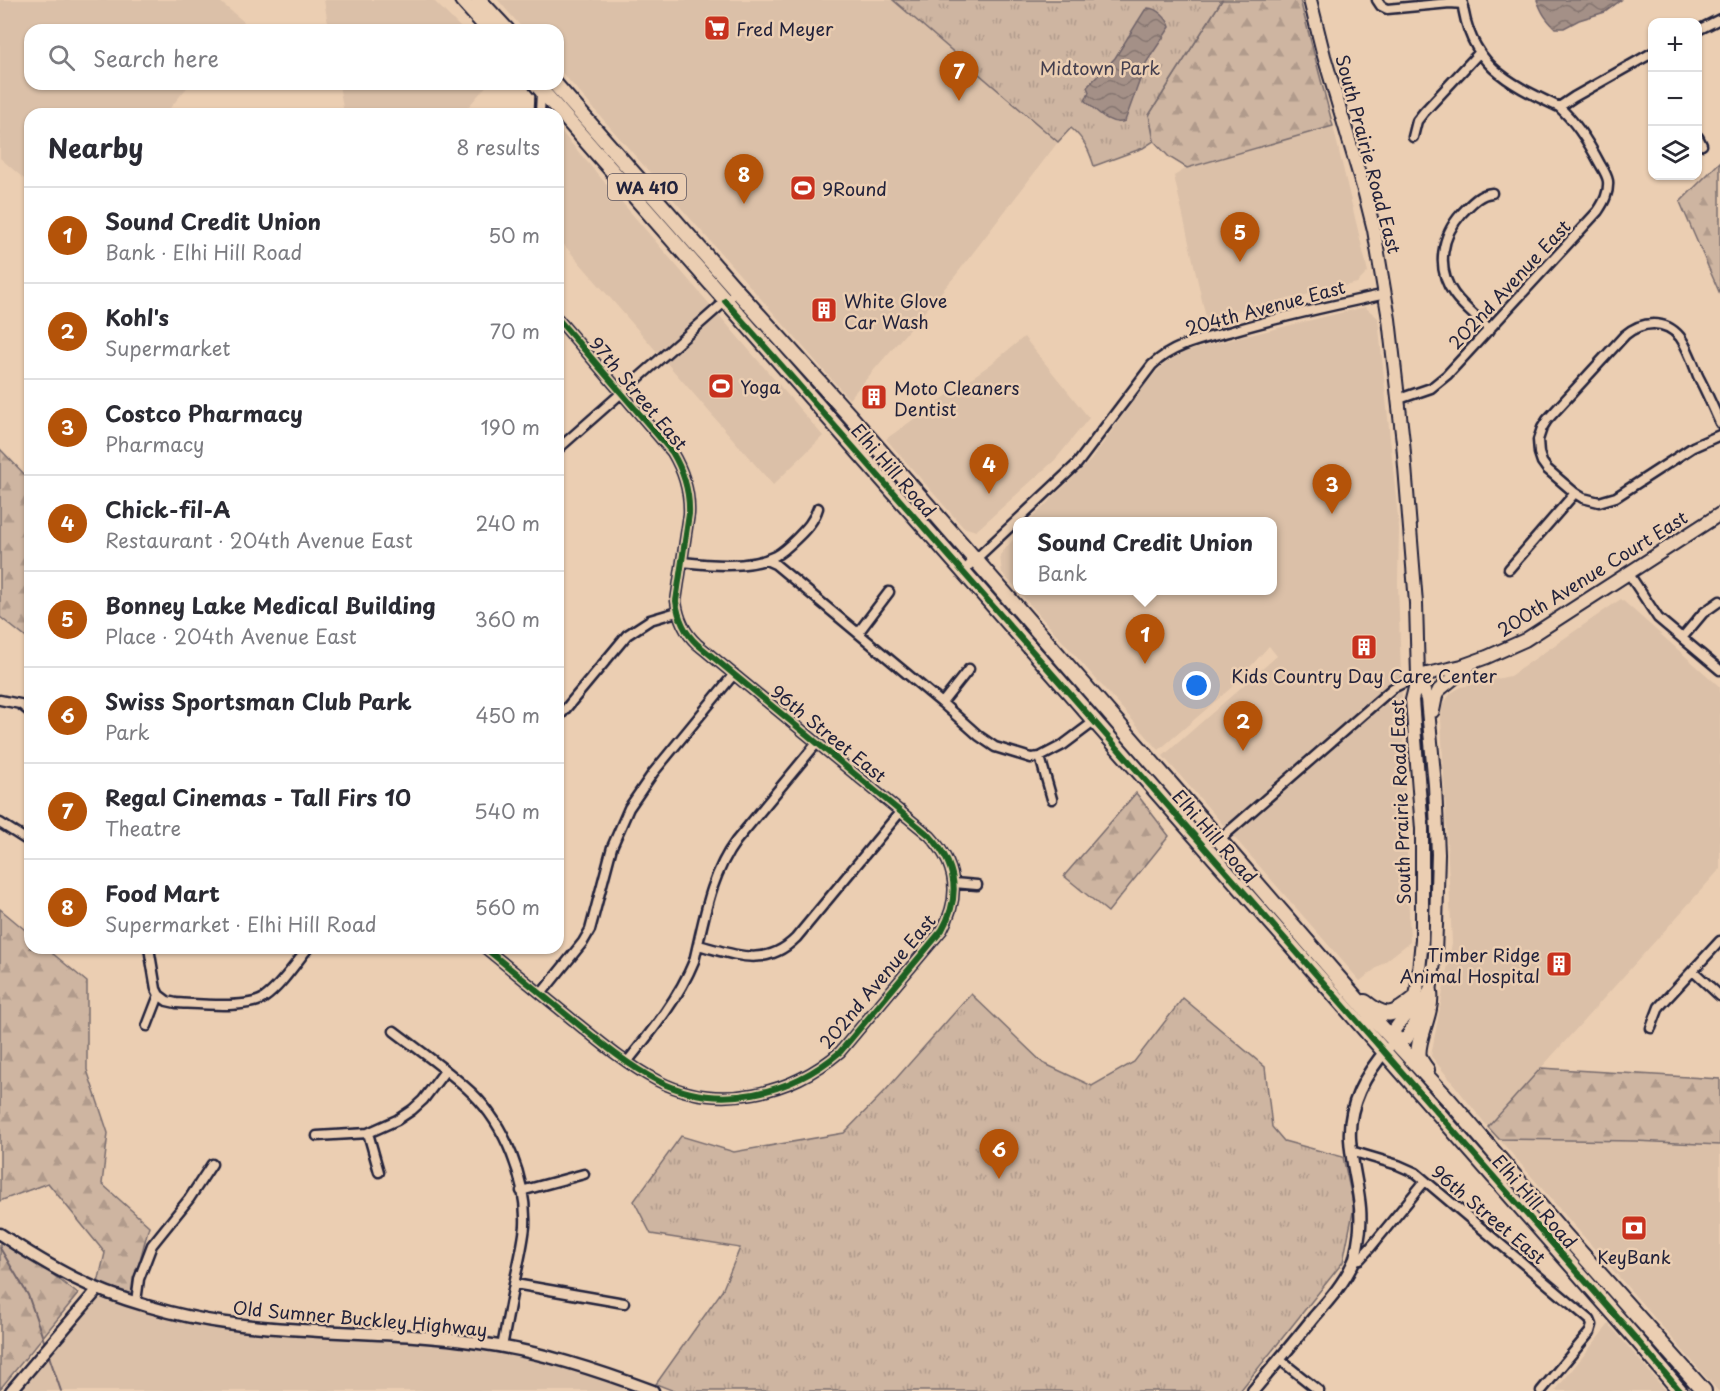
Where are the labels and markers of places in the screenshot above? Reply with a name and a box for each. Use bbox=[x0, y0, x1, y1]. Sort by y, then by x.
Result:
supermarket icon: Fred Meyer bbox=[702, 13, 732, 43]
place label: Fred Meyer bbox=[736, 15, 834, 42]
pin: 7 bbox=[940, 51, 978, 101]
pin: 8 bbox=[724, 154, 764, 204]
sports icon: 9Round bbox=[788, 173, 818, 203]
place label: 9Round bbox=[822, 175, 887, 202]
pin: 5 bbox=[1220, 212, 1260, 262]
place label: White Glove Car Wash bbox=[844, 287, 947, 335]
building icon: White Glove Car Wash bbox=[809, 295, 839, 325]
sports icon: Yoga bbox=[706, 371, 736, 401]
place label: Yoga bbox=[740, 373, 781, 400]
place label: Moto Cleaners Dentist bbox=[894, 374, 1019, 422]
building icon: Moto Cleaners Dentist bbox=[859, 382, 889, 412]
pin: 4 bbox=[970, 444, 1008, 494]
pin: 3 bbox=[1312, 464, 1352, 514]
pin: 1 bbox=[1126, 614, 1164, 664]
building icon: Kids Country Day Care Center bbox=[1349, 632, 1379, 662]
place label: Kids Country Day Care Center bbox=[1231, 662, 1497, 689]
pin: 2 bbox=[1224, 702, 1262, 751]
place label: Timber Ridge Animal Hospital bbox=[1400, 941, 1540, 989]
building icon: Timber Ridge Animal Hospital bbox=[1544, 949, 1574, 979]
pin: 6 bbox=[980, 1130, 1018, 1179]
bank icon: KeyBank bbox=[1619, 1213, 1649, 1243]
place label: KeyBank bbox=[1597, 1243, 1671, 1270]

